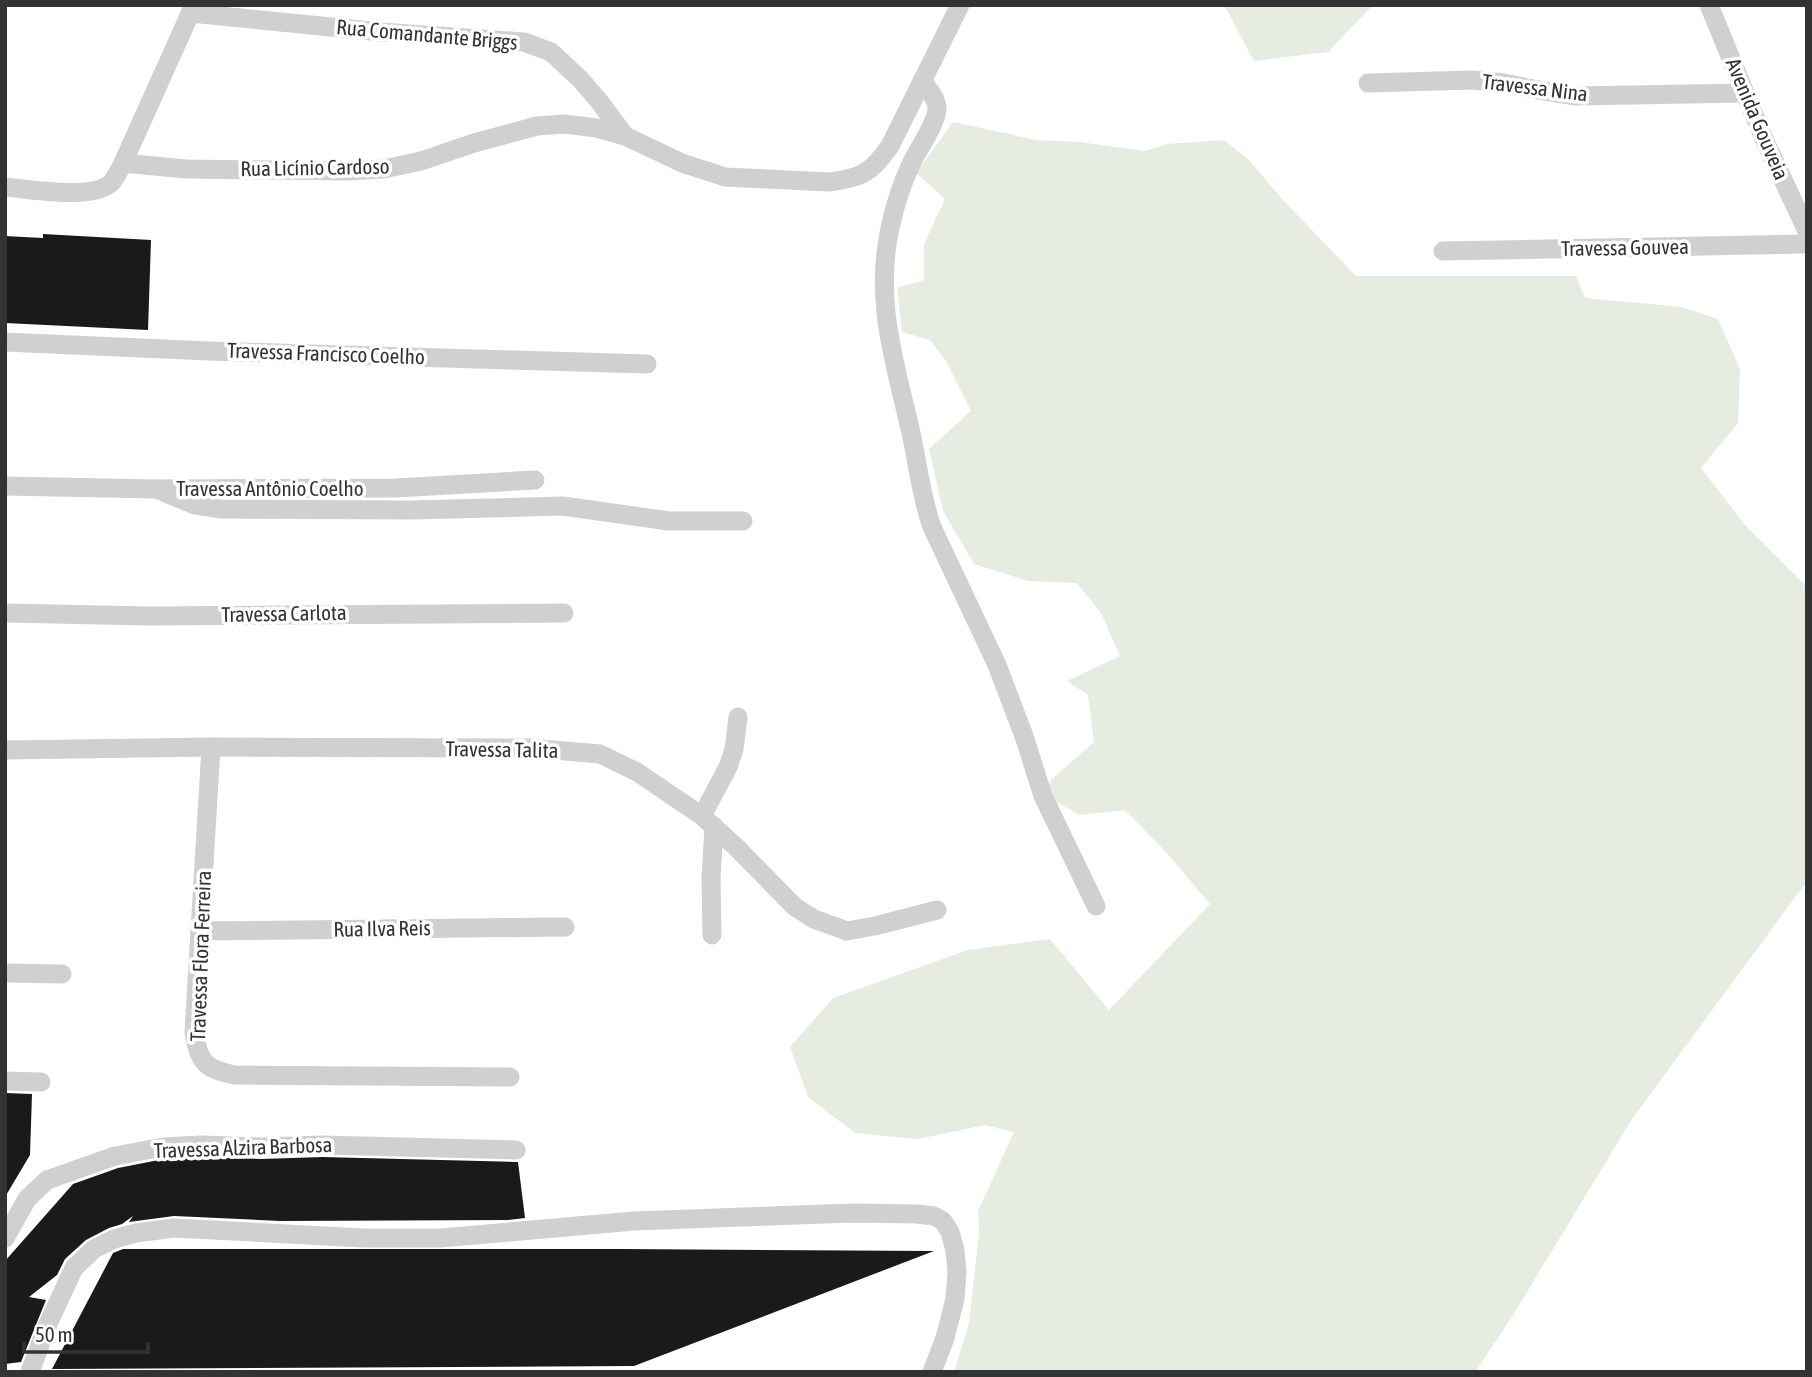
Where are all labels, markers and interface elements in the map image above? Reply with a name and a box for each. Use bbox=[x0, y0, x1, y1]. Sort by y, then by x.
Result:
street label: Rua Comandante Briggs bbox=[335, 14, 519, 54]
street label: Avenida Gouveia bbox=[1722, 54, 1794, 183]
street label: Travessa Nina bbox=[1481, 69, 1589, 105]
street label: Rua Licínio Cardoso bbox=[240, 154, 390, 180]
street label: Travessa Gouvea bbox=[1561, 234, 1689, 260]
street label: Travessa Francisco Coelho bbox=[227, 338, 425, 368]
street label: Travessa Antônio Coelho bbox=[176, 476, 364, 500]
street label: Travessa Carlota bbox=[221, 600, 347, 626]
street label: Travessa Talita bbox=[445, 736, 559, 762]
street label: Travessa Flora Ferreira bbox=[185, 870, 215, 1042]
street label: Rua Ilva Reis bbox=[333, 915, 431, 941]
street label: Travessa Alzira Barbosa bbox=[153, 1132, 333, 1162]
scale bar bbox=[24, 1310, 149, 1354]
text: 50 m bbox=[35, 1322, 73, 1346]

